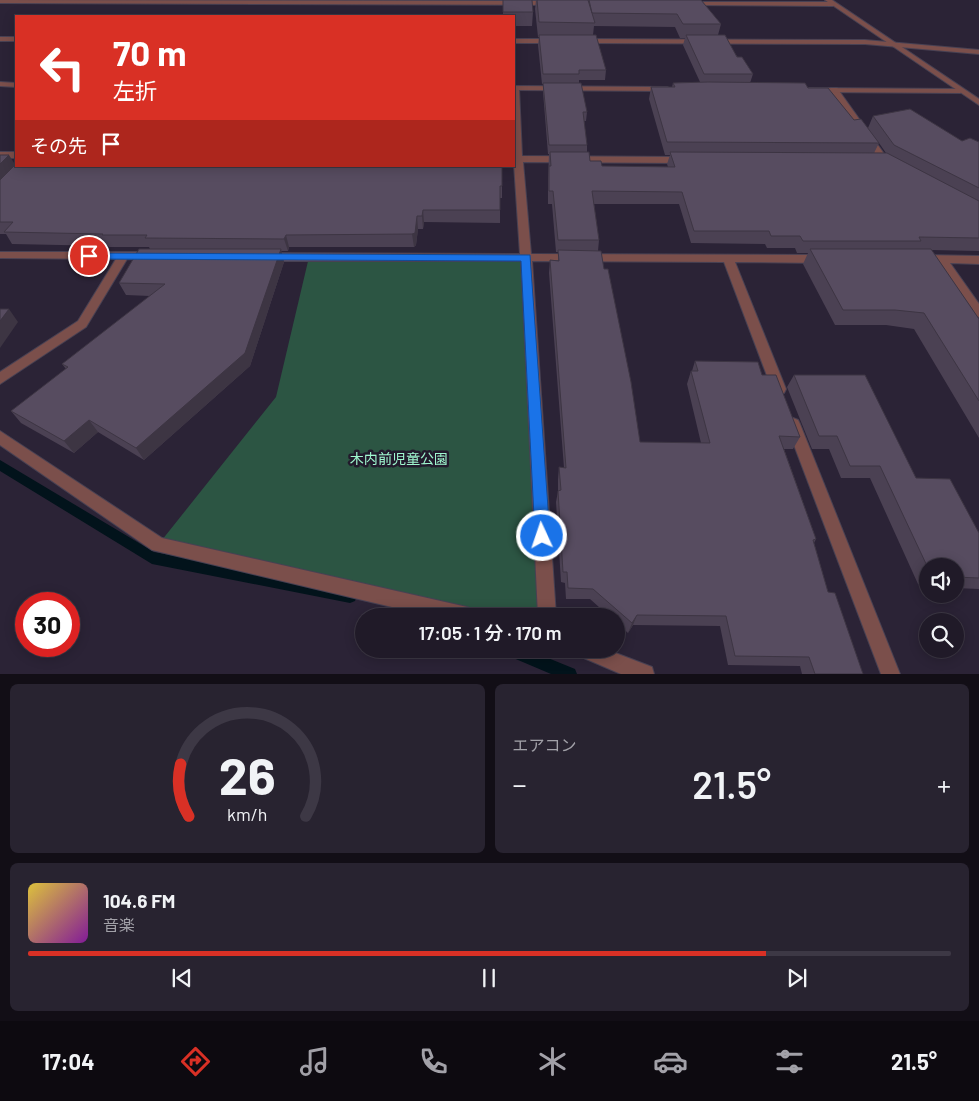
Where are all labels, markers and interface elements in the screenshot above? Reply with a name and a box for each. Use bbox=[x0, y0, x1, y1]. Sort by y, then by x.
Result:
text: 70 m bbox=[113, 31, 187, 73]
icon: left bbox=[30, 35, 95, 100]
text: 左折 bbox=[113, 77, 157, 103]
icon: arrive bbox=[97, 130, 125, 158]
text: その先 bbox=[30, 134, 87, 157]
pin bbox=[68, 235, 110, 277]
icon: arrive bbox=[75, 242, 103, 270]
park label: 木内前児童公園 bbox=[350, 450, 448, 467]
position arrow bbox=[515, 509, 567, 561]
map controls bbox=[919, 558, 964, 658]
button: sound bbox=[919, 558, 964, 603]
speed limit sign: 30 bbox=[15, 592, 80, 657]
button: search bbox=[919, 613, 964, 658]
text: 17:05 · 1 分 · 170 m bbox=[418, 621, 562, 644]
text: エアコン bbox=[513, 735, 577, 754]
text: 26 bbox=[219, 743, 276, 805]
text: 21.5° bbox=[692, 761, 771, 807]
text: − bbox=[513, 767, 527, 801]
text: + bbox=[937, 767, 951, 801]
text: km/h bbox=[227, 803, 267, 825]
text: 104.6 FM bbox=[103, 889, 175, 912]
text: 音楽 bbox=[103, 915, 135, 934]
icon: previous bbox=[168, 964, 196, 992]
icon: pause bbox=[475, 964, 503, 992]
icon: next bbox=[783, 964, 811, 992]
icon: directions bbox=[178, 1044, 213, 1079]
icon: music bbox=[297, 1044, 332, 1079]
icon: phone bbox=[416, 1044, 451, 1079]
icon: climate bbox=[535, 1044, 570, 1079]
icon: car bbox=[653, 1044, 688, 1079]
icon: filters bbox=[772, 1044, 807, 1079]
text: 17:04 bbox=[42, 1048, 94, 1074]
text: 21.5° bbox=[891, 1048, 937, 1074]

